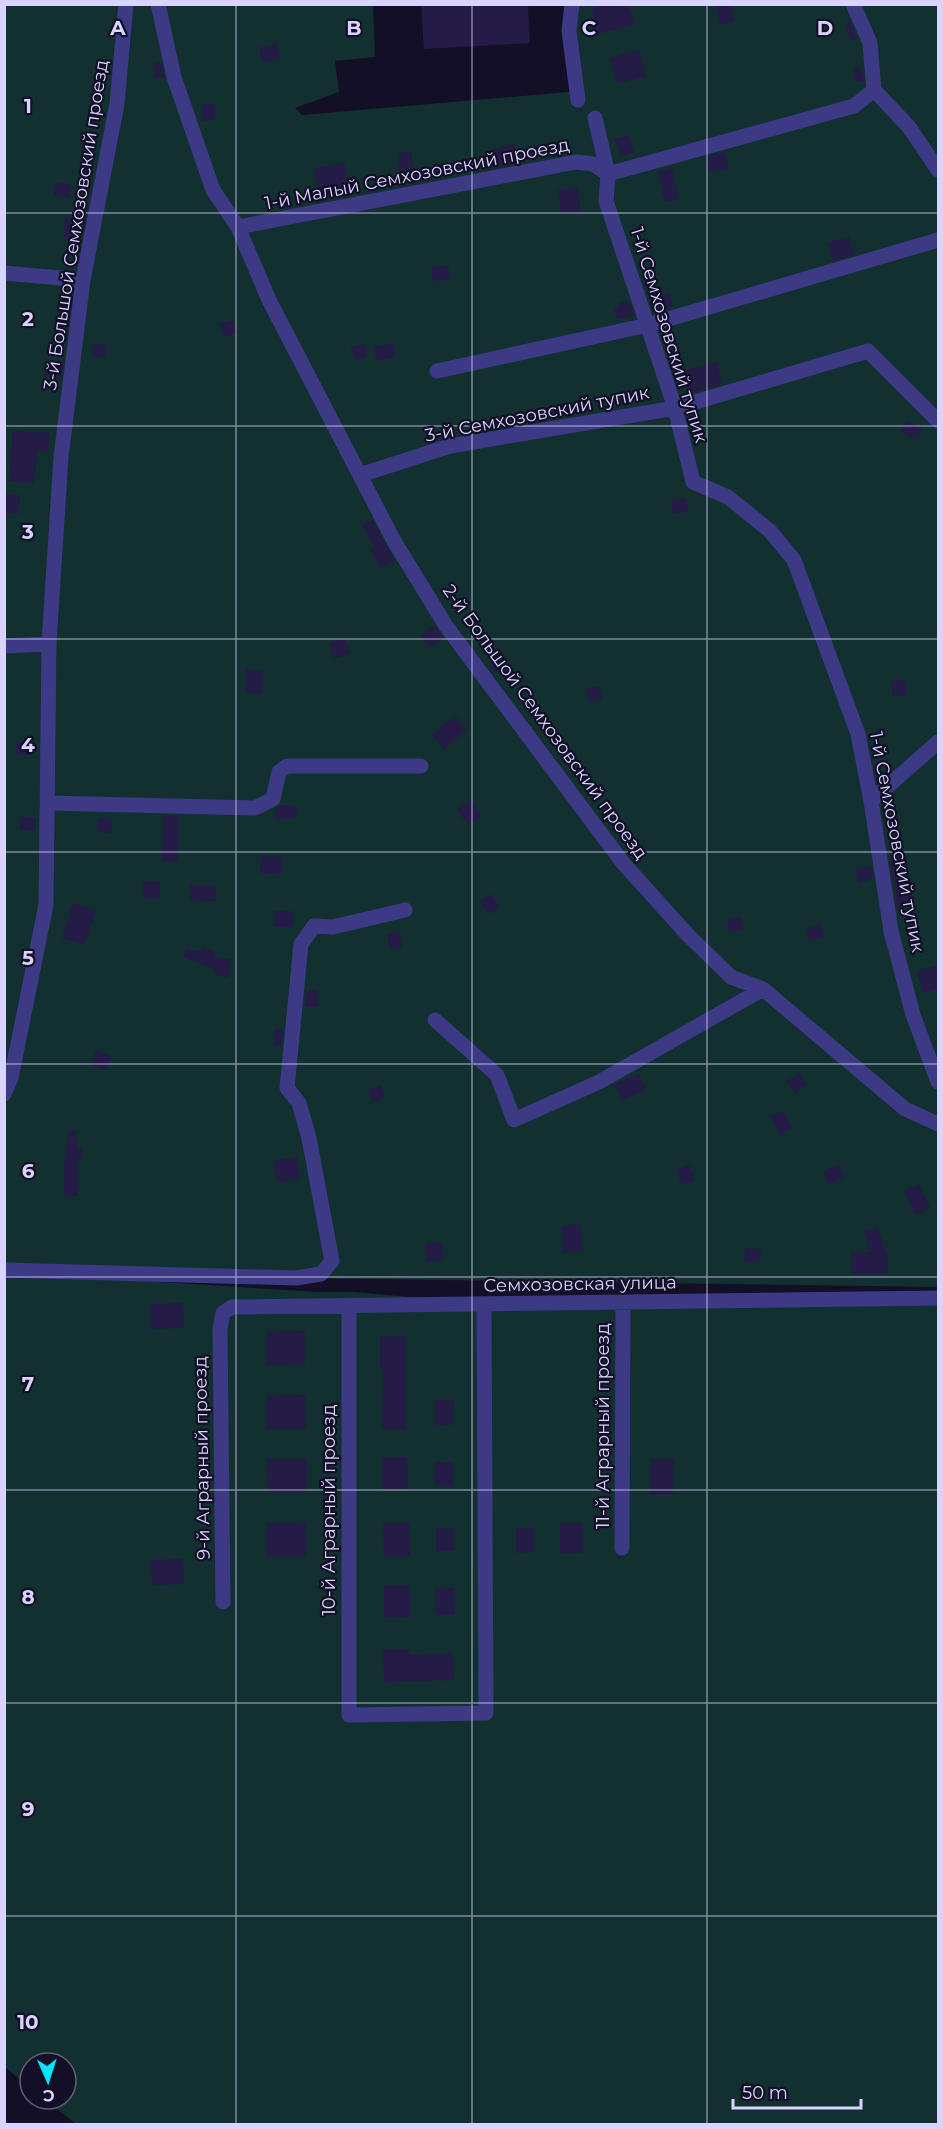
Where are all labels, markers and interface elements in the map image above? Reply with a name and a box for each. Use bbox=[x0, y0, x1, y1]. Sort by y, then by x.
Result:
text: A bbox=[109, 16, 126, 40]
text: B bbox=[346, 16, 362, 40]
text: C bbox=[582, 16, 597, 40]
text: D bbox=[817, 16, 833, 40]
street label: 3-й Большой Семхозовский проезд bbox=[39, 58, 113, 392]
text: 1 bbox=[24, 94, 32, 118]
street label: 1-й Малый Семхозовский проезд bbox=[263, 134, 571, 214]
street label: 1-й Семхозовский тупик bbox=[626, 224, 712, 446]
text: 2 bbox=[22, 307, 34, 331]
street label: 3-й Семхозовский тупик bbox=[423, 381, 652, 447]
text: 3 bbox=[21, 520, 34, 544]
street label: 2-й Большой Семхозовский проезд bbox=[438, 580, 652, 864]
street label: 1-й Семхозовский тупик bbox=[865, 730, 929, 955]
text: 4 bbox=[21, 733, 35, 757]
text: 5 bbox=[22, 946, 34, 970]
text: 6 bbox=[22, 1159, 35, 1183]
street label: Семхозовская улица bbox=[483, 1271, 677, 1297]
street label: 11-й Аграрный проезд bbox=[592, 1323, 614, 1529]
street label: 9-й Аграрный проезд bbox=[189, 1356, 215, 1560]
text: 7 bbox=[22, 1372, 34, 1396]
street label: 10-й Аграрный проезд bbox=[318, 1404, 340, 1616]
text: 8 bbox=[21, 1585, 35, 1609]
text: 9 bbox=[22, 1797, 34, 1821]
text: 10 bbox=[17, 2010, 39, 2034]
north arrow bbox=[18, 2051, 78, 2111]
scale bar bbox=[733, 2072, 860, 2110]
text: 50 m bbox=[742, 2082, 788, 2104]
text: С bbox=[42, 2086, 55, 2105]

